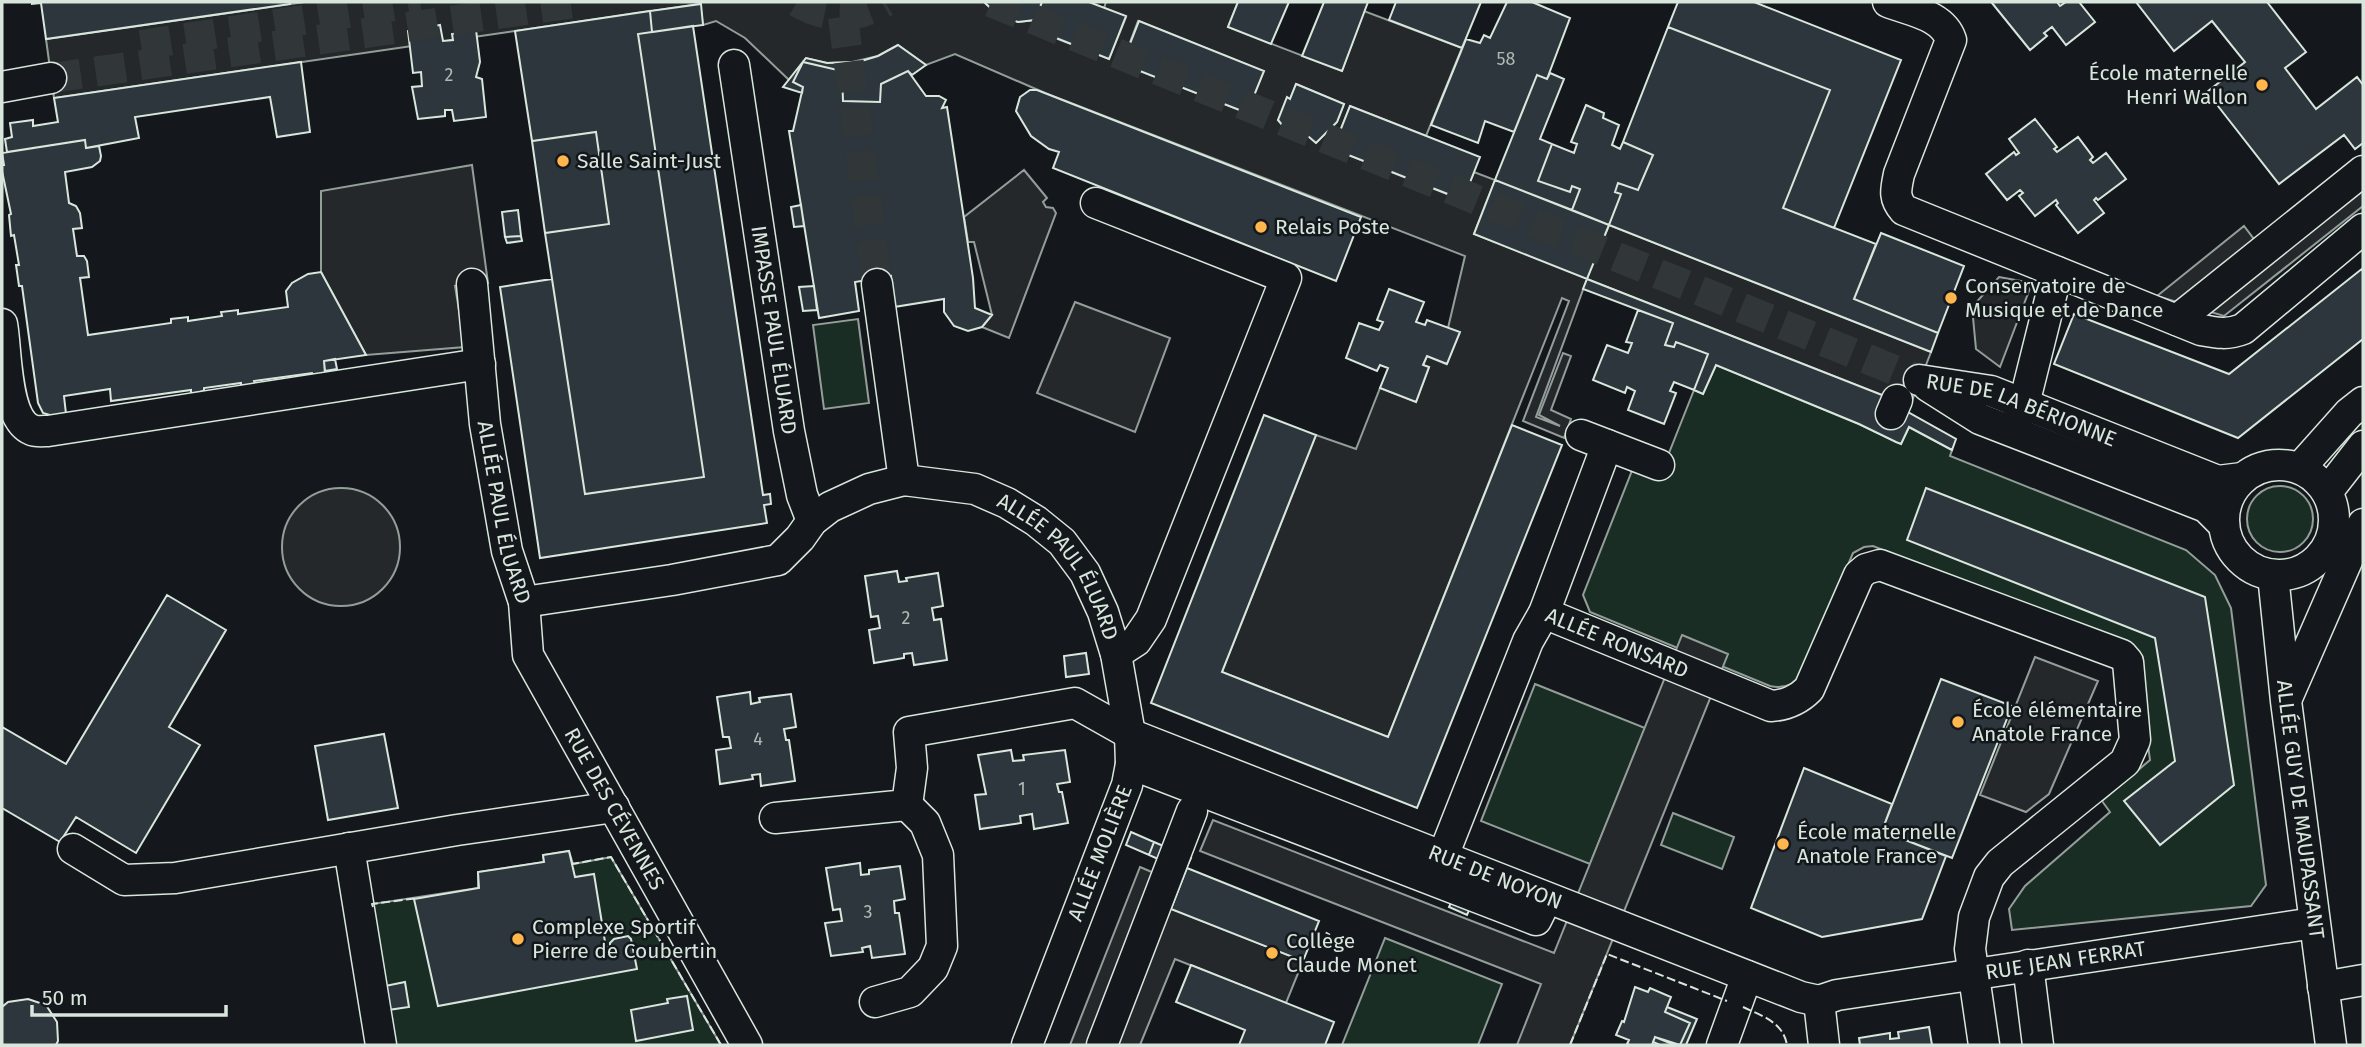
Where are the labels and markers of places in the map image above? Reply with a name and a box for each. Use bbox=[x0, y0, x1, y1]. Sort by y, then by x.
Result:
place label: École maternelle Henri Wallon bbox=[2089, 60, 2248, 110]
marker: École maternelle Henri Wallon bbox=[2254, 77, 2270, 93]
place label: Salle Saint-Just bbox=[577, 148, 721, 174]
marker: Salle Saint-Just bbox=[555, 153, 571, 169]
place label: Relais Poste bbox=[1275, 214, 1390, 240]
marker: Relais Poste bbox=[1253, 219, 1269, 235]
place label: Conservatoire de Musique et de Dance bbox=[1965, 273, 2163, 323]
marker: Conservatoire de Musique et de Dance bbox=[1943, 290, 1959, 306]
place label: École élémentaire Anatole France bbox=[1972, 697, 2142, 747]
marker: École élémentaire Anatole France bbox=[1950, 714, 1966, 730]
place label: École maternelle Anatole France bbox=[1797, 819, 1956, 869]
marker: École maternelle Anatole France bbox=[1775, 836, 1791, 852]
place label: Complexe Sportif Pierre de Coubertin bbox=[532, 914, 717, 964]
place label: Collège Claude Monet bbox=[1286, 928, 1417, 978]
marker: Complexe Sportif Pierre de Coubertin bbox=[510, 931, 526, 947]
marker: Collège Claude Monet bbox=[1264, 945, 1280, 961]

